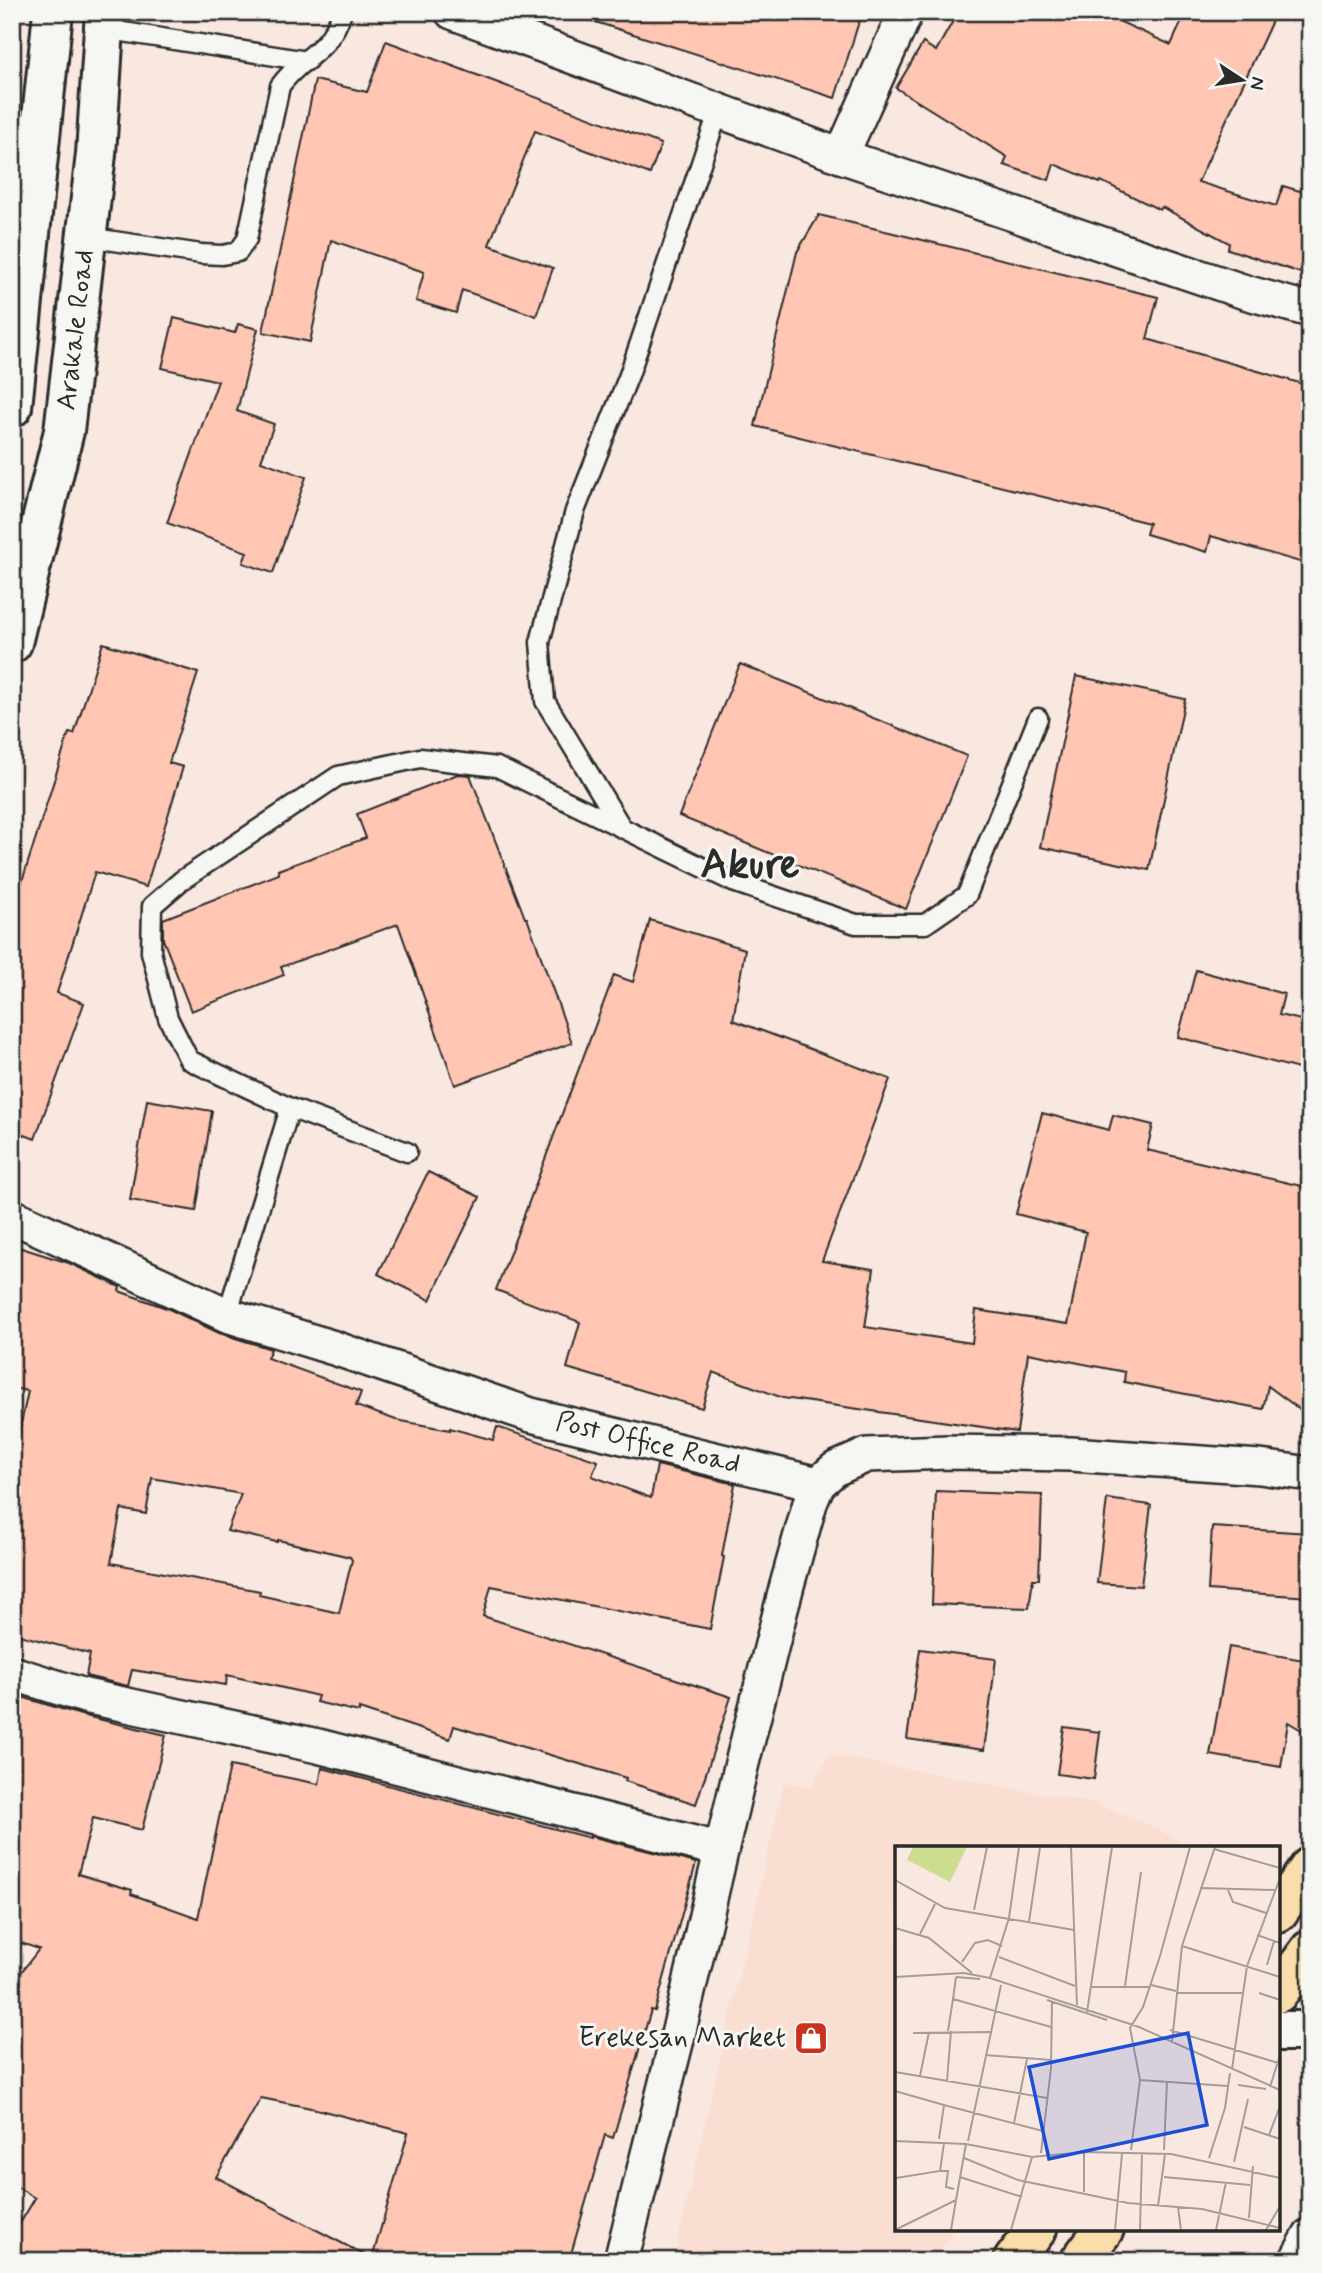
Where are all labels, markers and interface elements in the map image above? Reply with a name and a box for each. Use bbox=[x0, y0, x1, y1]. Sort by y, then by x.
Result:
north arrow bbox=[1206, 46, 1276, 116]
text: N bbox=[1244, 74, 1271, 92]
street label: Arakale Road bbox=[48, 248, 103, 412]
district label: Akure bbox=[700, 838, 800, 893]
street label: Post Office Road bbox=[552, 1403, 744, 1483]
inset map bbox=[895, 1846, 1280, 2231]
shop icon: Erekesan Market bbox=[792, 2019, 830, 2057]
place label: Erekesan Market bbox=[578, 2020, 786, 2057]

